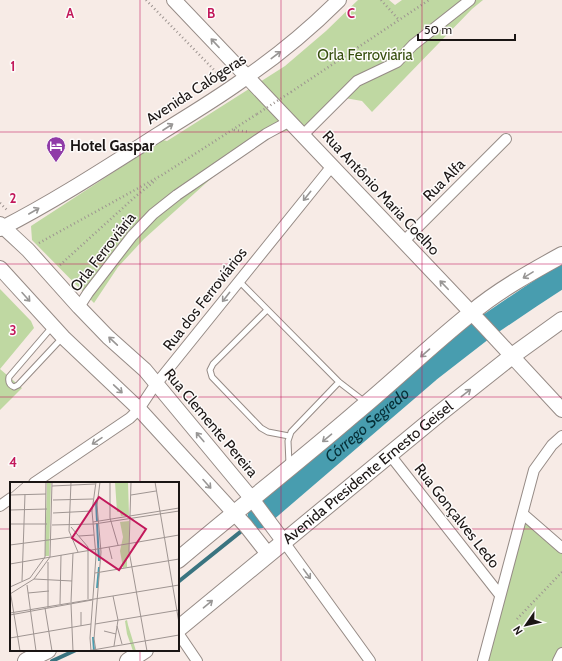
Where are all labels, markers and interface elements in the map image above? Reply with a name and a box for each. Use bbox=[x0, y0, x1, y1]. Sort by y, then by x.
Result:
text: A bbox=[66, 5, 75, 21]
text: B bbox=[207, 5, 215, 21]
text: C bbox=[347, 5, 355, 21]
scale bar bbox=[418, 16, 515, 42]
text: 50 m bbox=[424, 22, 452, 37]
one-way arrow bbox=[210, 37, 219, 48]
park label: Orla Ferroviária bbox=[317, 46, 414, 64]
street label: Avenida Calógeras bbox=[143, 50, 249, 128]
one-way arrow bbox=[271, 51, 282, 59]
text: 1 bbox=[11, 58, 15, 74]
one-way arrow bbox=[163, 123, 174, 132]
street label: Rua Antônio Maria Coelho bbox=[319, 127, 443, 259]
hotel icon: Hotel Gaspar bbox=[45, 135, 67, 163]
place label: Hotel Gaspar bbox=[70, 137, 154, 155]
street label: Rua Alfa bbox=[419, 155, 469, 205]
text: 2 bbox=[10, 190, 17, 206]
one-way arrow bbox=[302, 190, 311, 201]
one-way arrow bbox=[28, 206, 40, 214]
street label: Orla Ferroviária bbox=[67, 208, 140, 295]
street label: Rua dos Ferroviários bbox=[159, 244, 251, 354]
one-way arrow bbox=[523, 270, 534, 279]
one-way arrow bbox=[439, 280, 449, 290]
one-way arrow bbox=[21, 292, 31, 302]
one-way arrow bbox=[221, 292, 230, 303]
text: 3 bbox=[9, 322, 17, 338]
one-way arrow bbox=[108, 336, 118, 346]
one-way arrow bbox=[421, 348, 431, 357]
street label: Rua Clemente Pereira bbox=[160, 365, 262, 482]
water label: Córrego Segredo bbox=[321, 383, 413, 466]
one-way arrow bbox=[113, 384, 123, 393]
one-way arrow bbox=[460, 389, 471, 397]
street label: Avenida Presidente Ernesto Geisel bbox=[279, 397, 457, 548]
one-way arrow bbox=[196, 432, 205, 442]
one-way arrow bbox=[321, 433, 332, 442]
one-way arrow bbox=[92, 437, 103, 445]
text: 4 bbox=[9, 454, 17, 470]
street label: Rua Gonçalves Ledo bbox=[411, 460, 503, 572]
one-way arrow bbox=[202, 478, 211, 489]
inset map bbox=[10, 482, 179, 651]
one-way arrow bbox=[303, 568, 311, 579]
one-way arrow bbox=[203, 600, 213, 609]
north arrow bbox=[506, 605, 546, 645]
text: N bbox=[510, 623, 526, 638]

